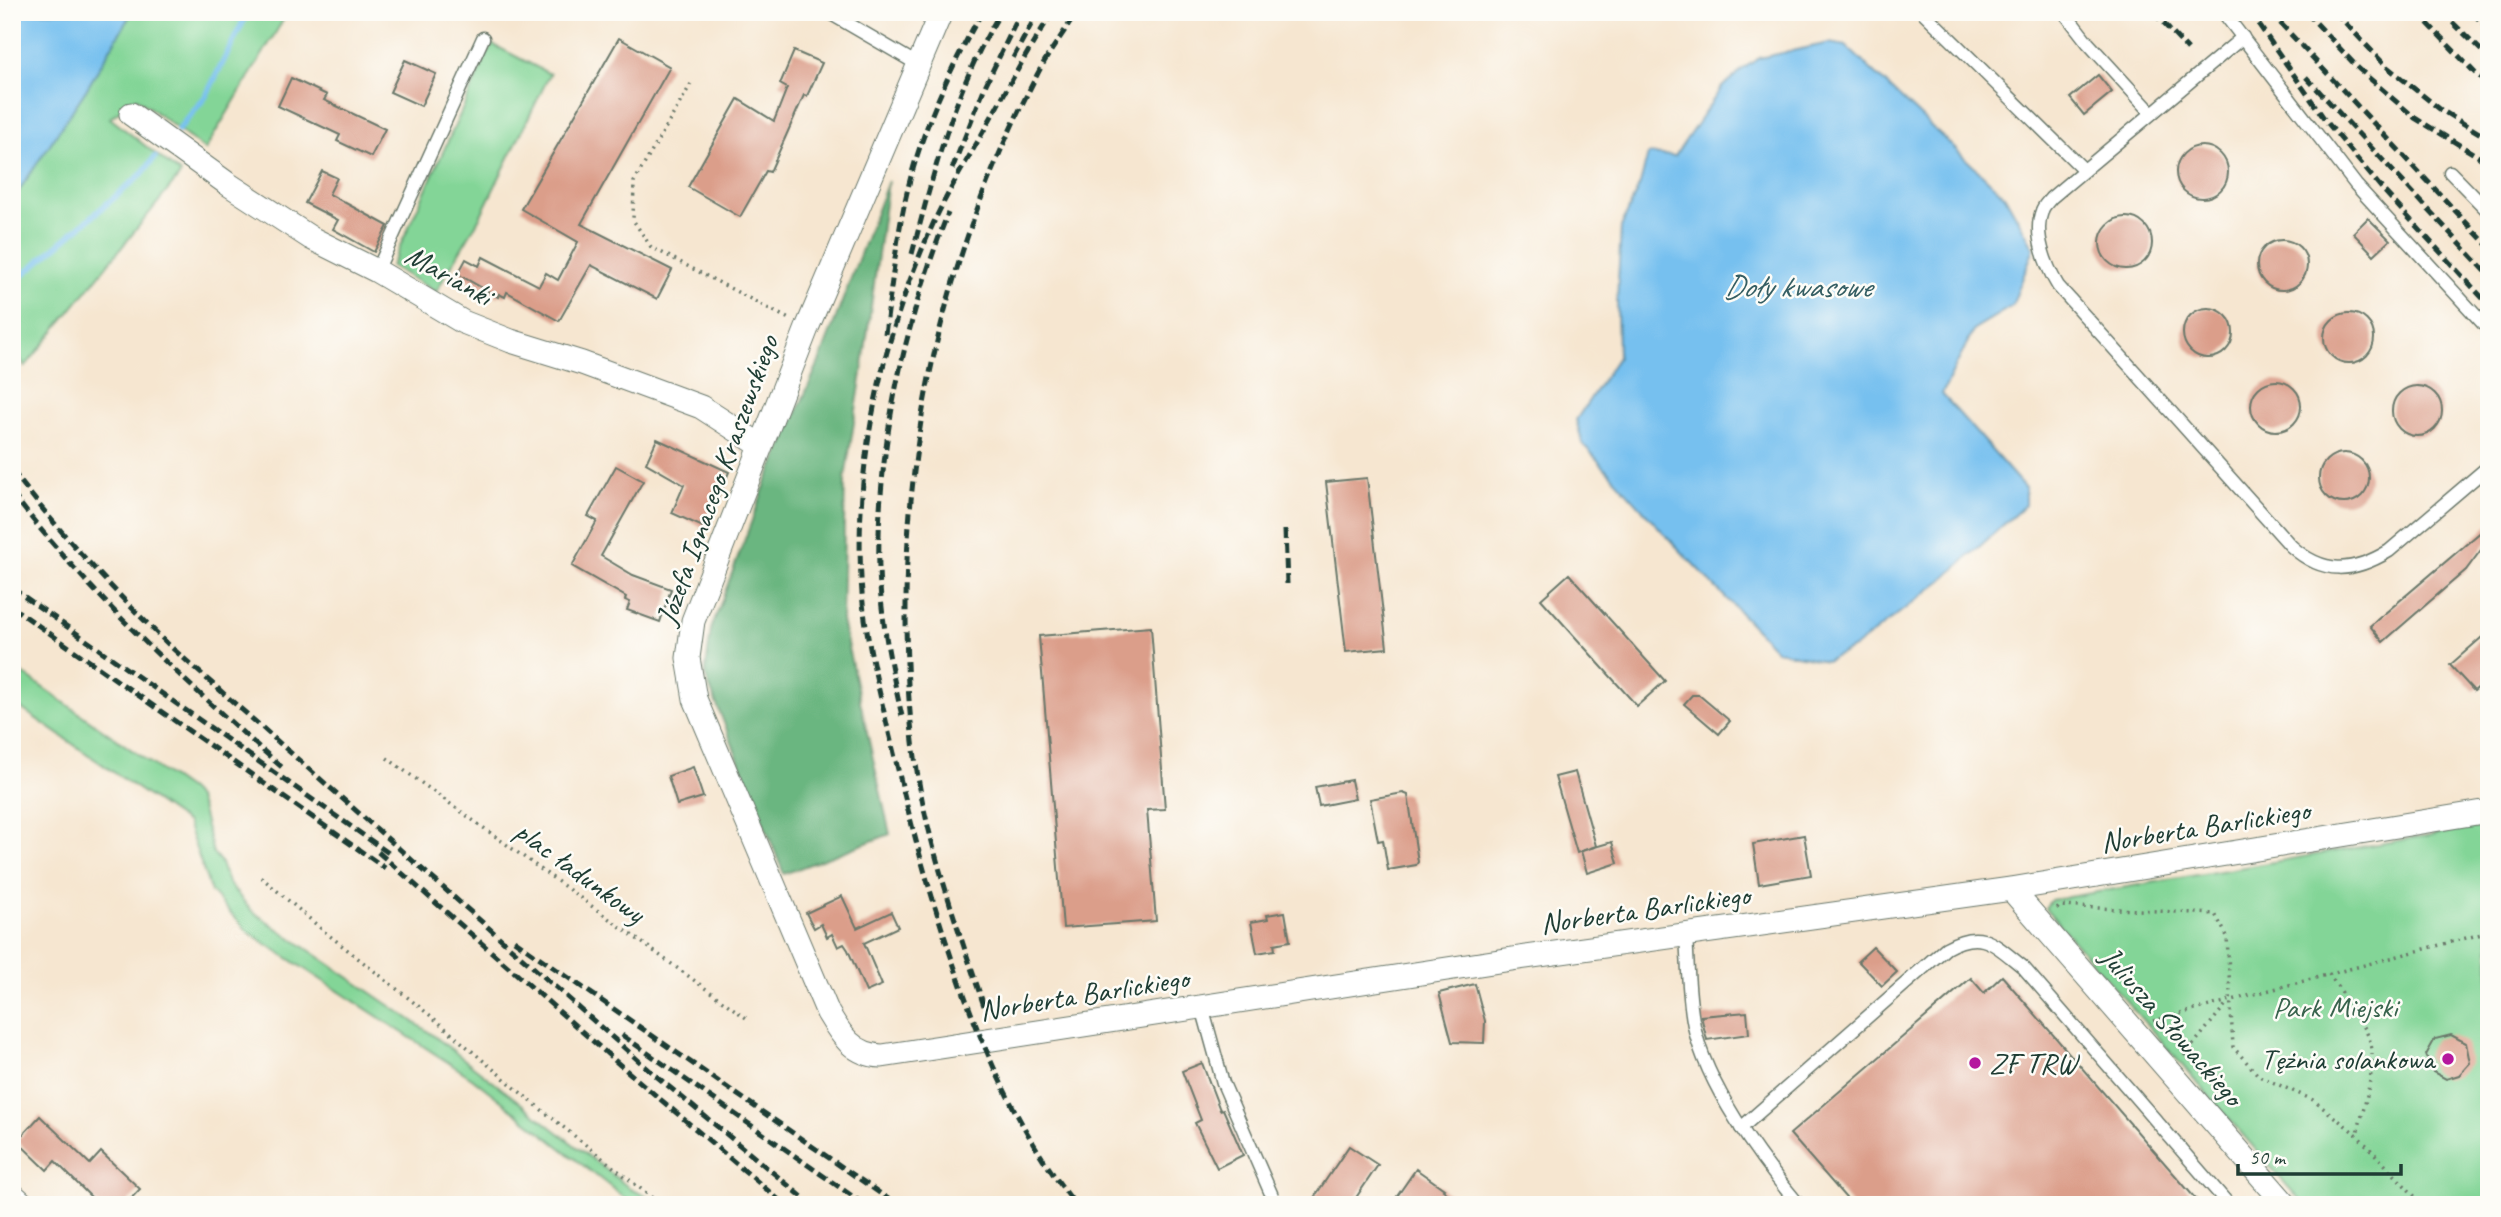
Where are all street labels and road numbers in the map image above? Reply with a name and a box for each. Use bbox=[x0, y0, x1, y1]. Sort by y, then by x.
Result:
street label: Marianki bbox=[399, 236, 502, 316]
street label: Józefa Ignacego Kraszewskiego bbox=[646, 329, 787, 632]
street label: Norberta Barlickiego bbox=[2098, 790, 2315, 861]
street label: plac ładunkowy bbox=[508, 812, 654, 933]
street label: Norberta Barlickiego bbox=[1538, 875, 1755, 942]
street label: Juliusza Słowackiego bbox=[2091, 937, 2254, 1116]
street label: Norberta Barlickiego bbox=[977, 958, 1194, 1029]

